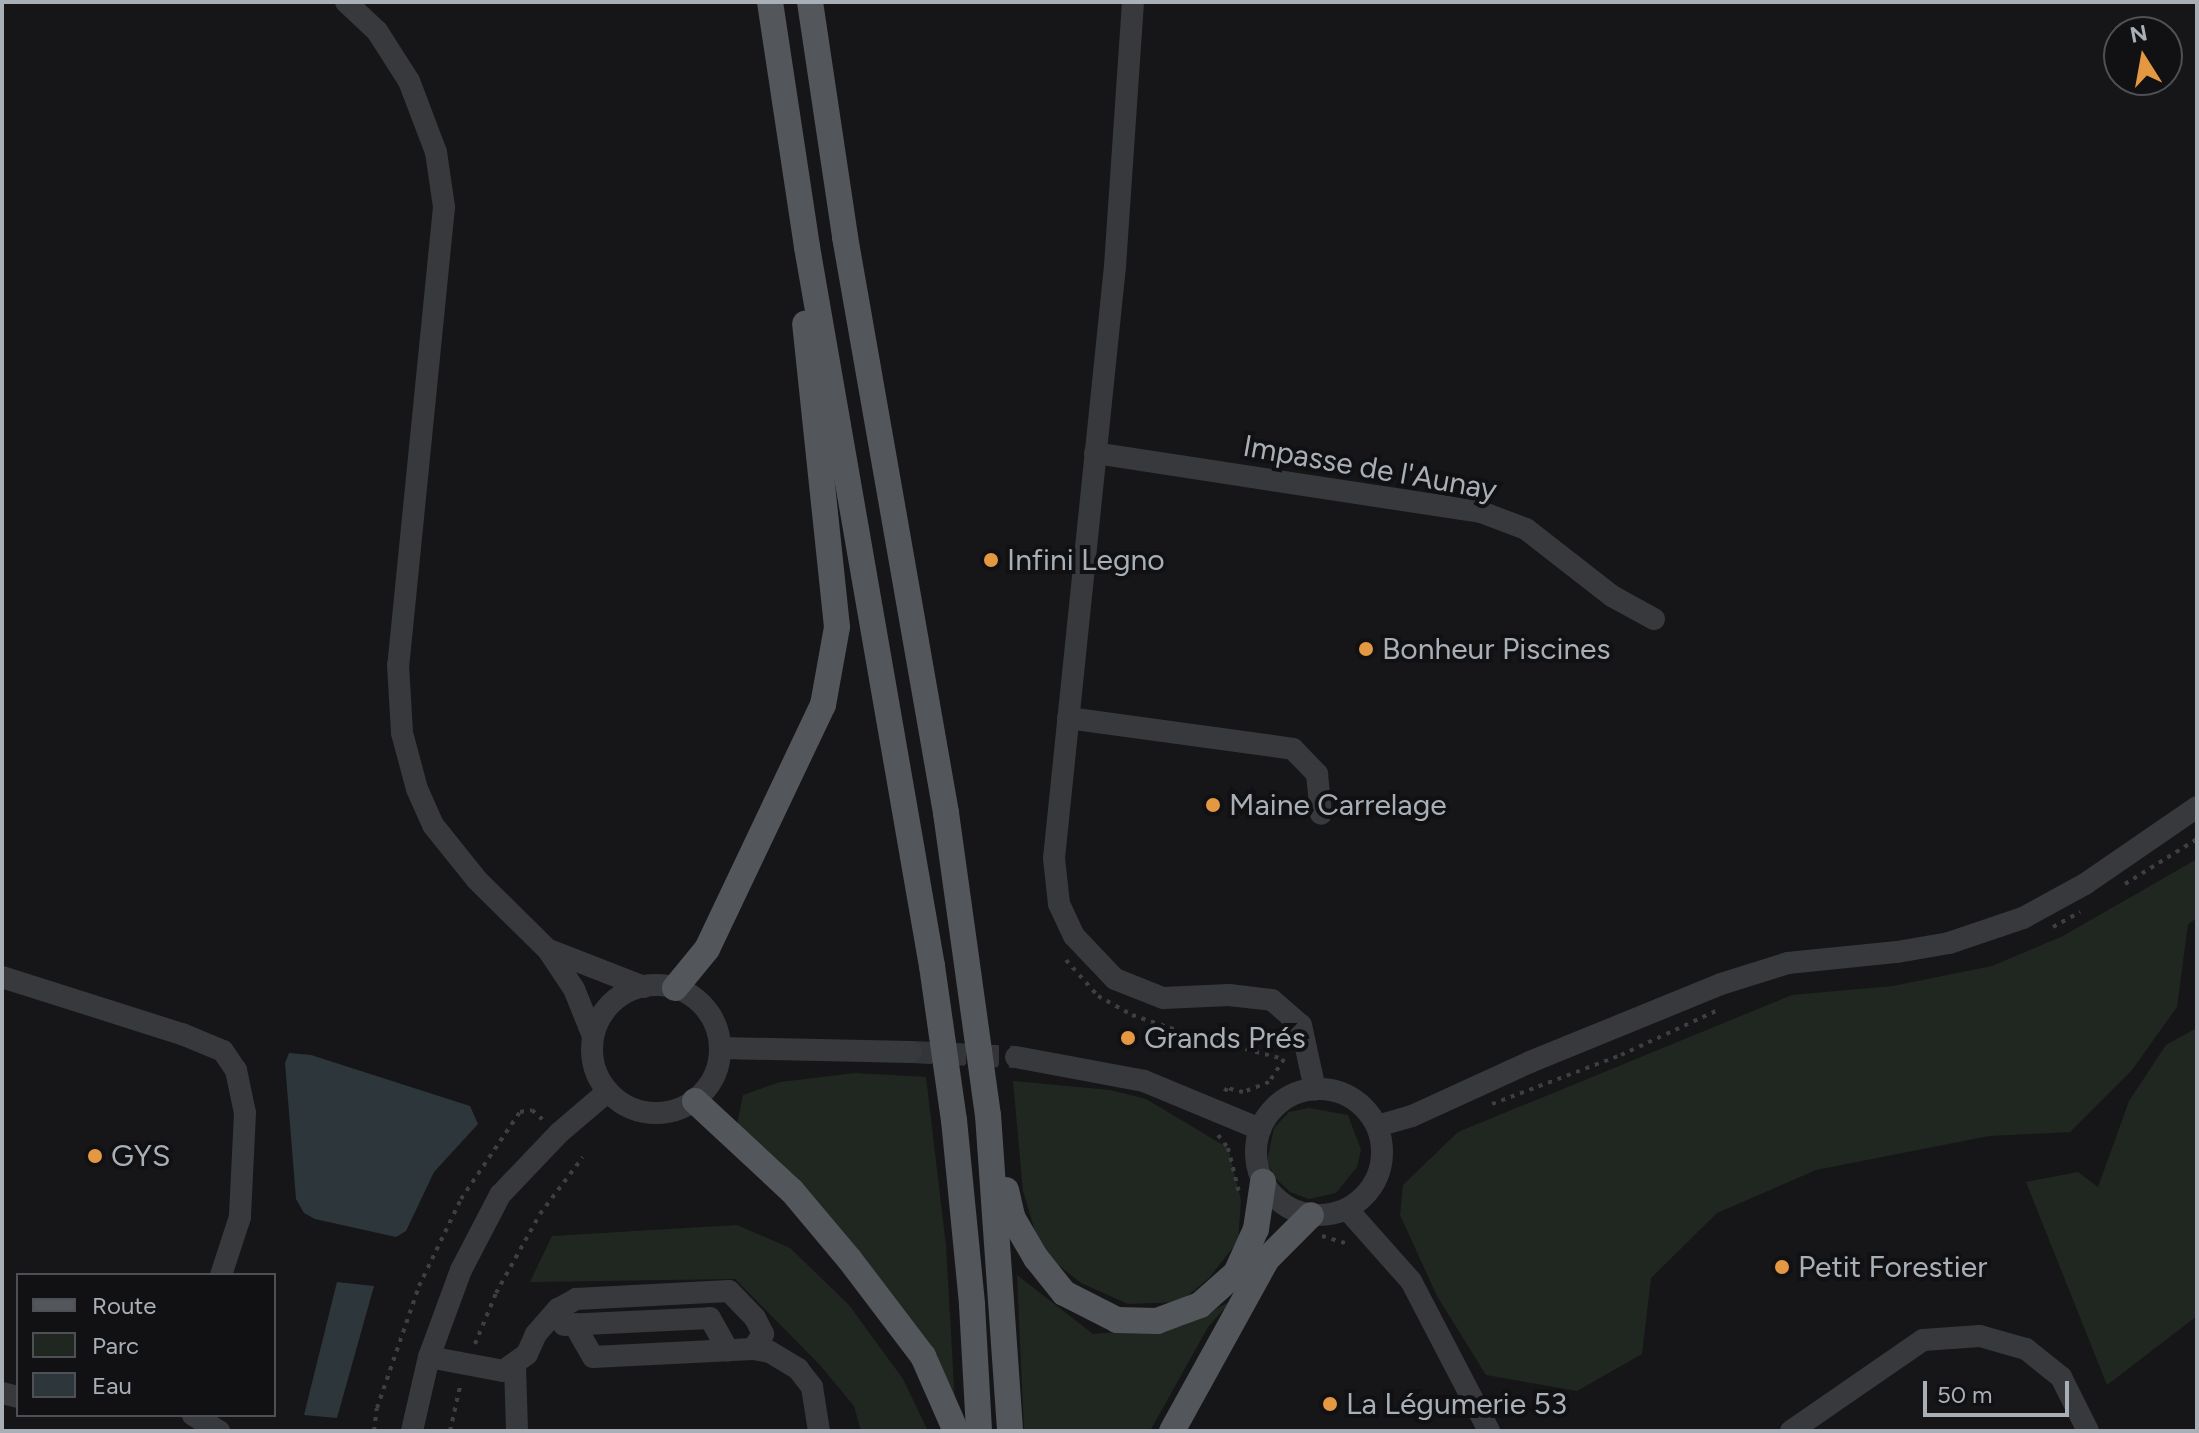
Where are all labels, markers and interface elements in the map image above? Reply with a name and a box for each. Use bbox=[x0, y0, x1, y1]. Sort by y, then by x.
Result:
north arrow bbox=[2103, 16, 2183, 96]
text: N bbox=[2128, 19, 2150, 49]
street label: Impasse de l'Aunay bbox=[1240, 428, 1500, 508]
place label: Infini Legno bbox=[1007, 542, 1165, 578]
marker: Infini Legno bbox=[982, 551, 1000, 569]
place label: Bonheur Piscines bbox=[1382, 631, 1610, 667]
marker: Bonheur Piscines bbox=[1357, 640, 1375, 658]
place label: Maine Carrelage bbox=[1229, 787, 1447, 823]
marker: Maine Carrelage bbox=[1204, 796, 1222, 814]
place label: Grands Prés bbox=[1144, 1020, 1306, 1056]
marker: Grands Prés bbox=[1119, 1029, 1137, 1047]
place label: GYS bbox=[111, 1138, 170, 1174]
marker: GYS bbox=[86, 1147, 104, 1165]
place label: Petit Forestier bbox=[1798, 1249, 1987, 1285]
marker: Petit Forestier bbox=[1773, 1258, 1791, 1276]
legend bbox=[16, 1273, 276, 1417]
text: Route bbox=[92, 1291, 156, 1320]
text: Parc bbox=[92, 1331, 139, 1360]
scale bar bbox=[1927, 1365, 2073, 1415]
text: Eau bbox=[92, 1371, 132, 1400]
text: 50 m bbox=[1937, 1380, 1993, 1409]
place label: La Légumerie 53 bbox=[1346, 1386, 1567, 1422]
marker: La Légumerie 53 bbox=[1321, 1395, 1339, 1413]

